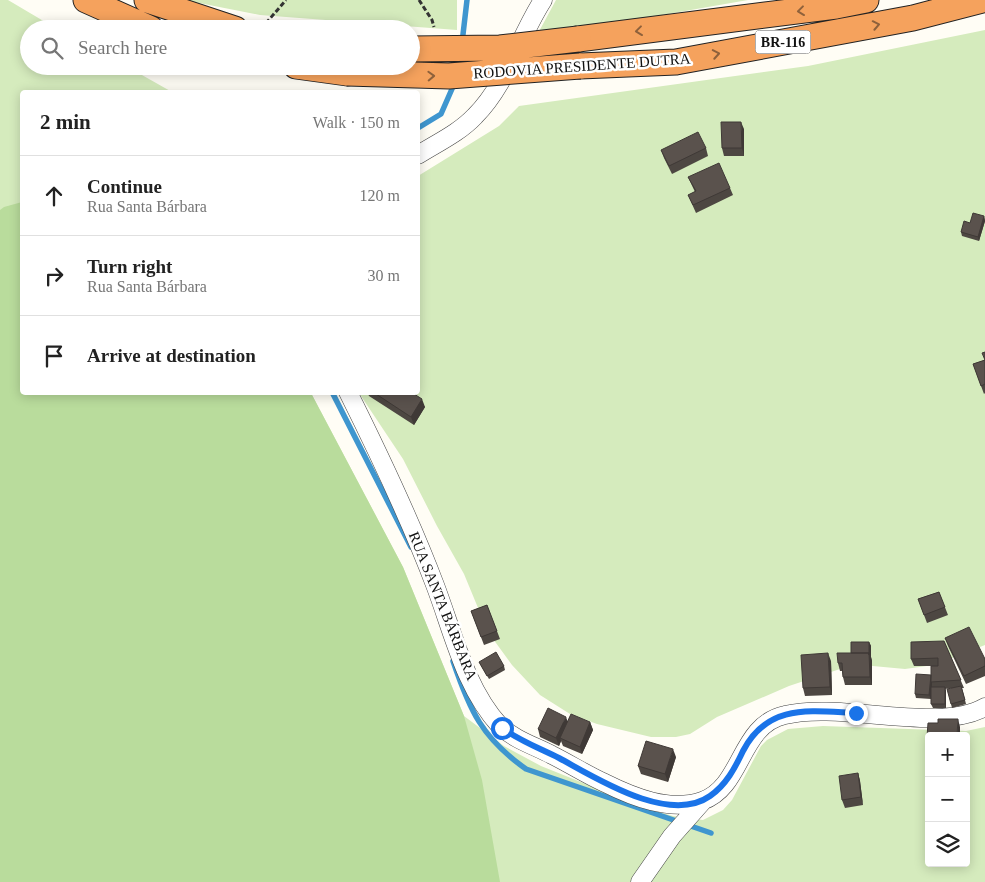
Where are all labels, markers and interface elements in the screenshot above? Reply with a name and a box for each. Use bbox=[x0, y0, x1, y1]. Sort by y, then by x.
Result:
one-way arrow bbox=[796, 5, 804, 16]
search box bbox=[20, 20, 420, 75]
one-way arrow bbox=[871, 21, 880, 31]
one-way arrow bbox=[635, 25, 643, 36]
road number: BR-116 bbox=[756, 31, 810, 54]
icon: search bbox=[38, 34, 66, 62]
text: Search here bbox=[78, 37, 167, 58]
street label: RODOVIA PRESIDENTE DUTRA bbox=[473, 50, 691, 82]
one-way arrow bbox=[711, 50, 720, 60]
one-way arrow bbox=[427, 71, 435, 81]
text: 2 min bbox=[40, 110, 91, 134]
text: Walk · 150 m bbox=[313, 114, 400, 131]
text: Continue bbox=[87, 176, 162, 197]
icon: ahead bbox=[40, 182, 68, 210]
text: 120 m bbox=[360, 187, 400, 204]
text: Rua Santa Bárbara bbox=[87, 198, 207, 215]
text: Turn right bbox=[87, 256, 172, 277]
icon: right bbox=[40, 262, 68, 290]
text: 30 m bbox=[368, 267, 400, 284]
text: Rua Santa Bárbara bbox=[87, 278, 207, 295]
icon: arrive bbox=[40, 342, 68, 370]
text: Arrive at destination bbox=[87, 345, 256, 366]
street label: RUA SANTA BÁRBARA bbox=[406, 529, 480, 683]
route end bbox=[845, 702, 868, 725]
route start bbox=[491, 717, 514, 740]
map controls bbox=[925, 732, 970, 867]
button: + bbox=[925, 732, 970, 777]
button: − bbox=[925, 777, 970, 822]
button: layers bbox=[925, 822, 970, 867]

